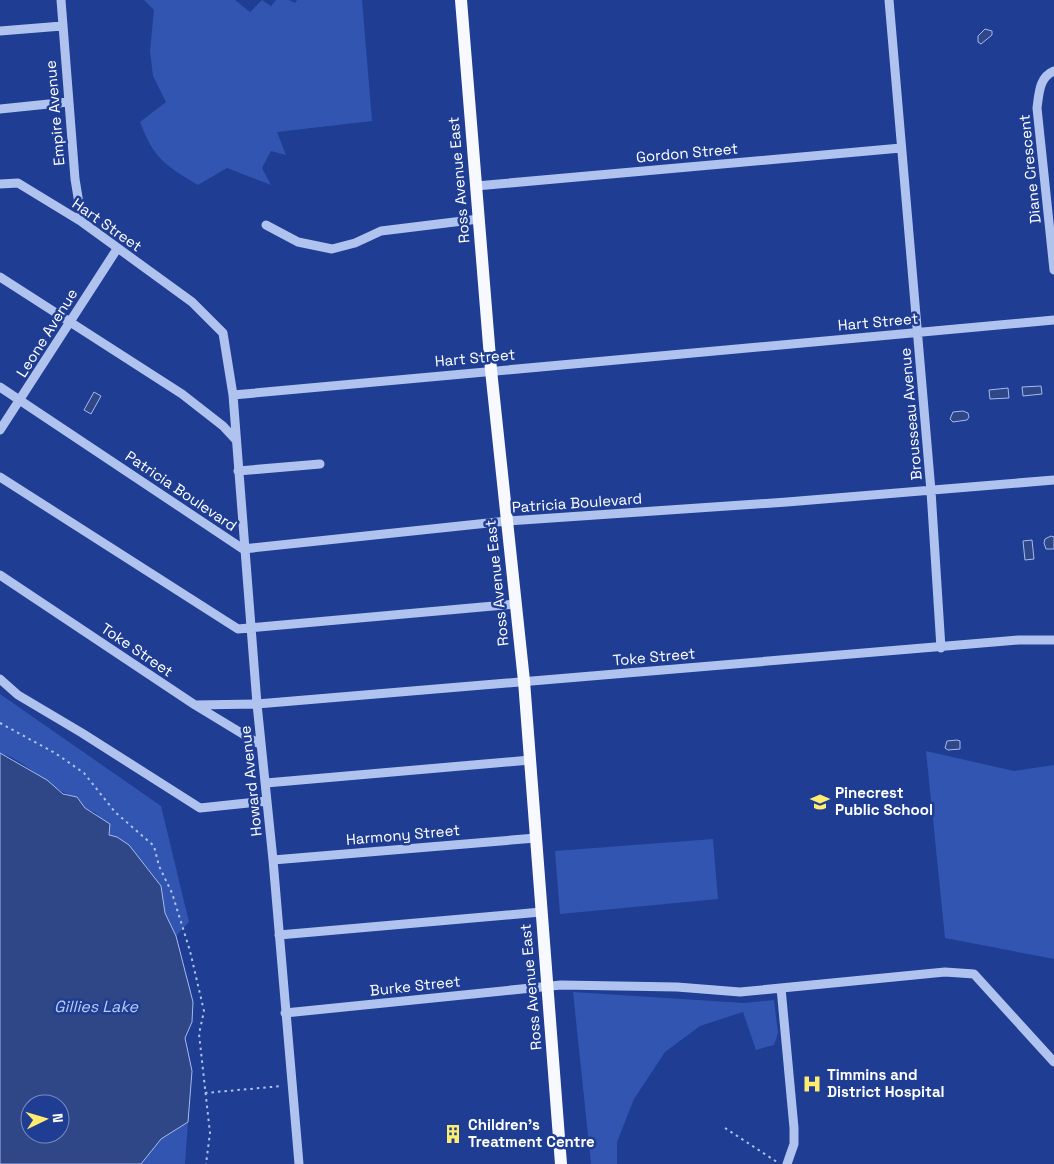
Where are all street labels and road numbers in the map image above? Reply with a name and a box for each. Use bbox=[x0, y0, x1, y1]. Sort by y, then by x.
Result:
street label: Empire Avenue bbox=[40, 60, 69, 166]
street label: Diane Crescent bbox=[1014, 113, 1045, 225]
street label: Ross Avenue East bbox=[444, 116, 473, 244]
street label: Gordon Street bbox=[635, 139, 739, 166]
street label: Hart Street bbox=[69, 194, 146, 256]
street label: Leone Avenue bbox=[12, 285, 81, 381]
street label: Hart Street bbox=[837, 309, 919, 334]
street label: Hart Street bbox=[434, 345, 516, 370]
street label: Brousseau Avenue bbox=[895, 347, 926, 481]
street label: Patricia Boulevard bbox=[122, 446, 241, 535]
street label: Patricia Boulevard bbox=[511, 488, 643, 517]
street label: Ross Avenue East bbox=[480, 519, 513, 647]
street label: Toke Street bbox=[98, 619, 177, 681]
street label: Toke Street bbox=[612, 643, 696, 670]
street label: Howard Avenue bbox=[235, 725, 266, 837]
street label: Harmony Street bbox=[345, 820, 461, 849]
street label: Ross Avenue East bbox=[516, 923, 545, 1051]
street label: Burke Street bbox=[369, 971, 461, 1000]

